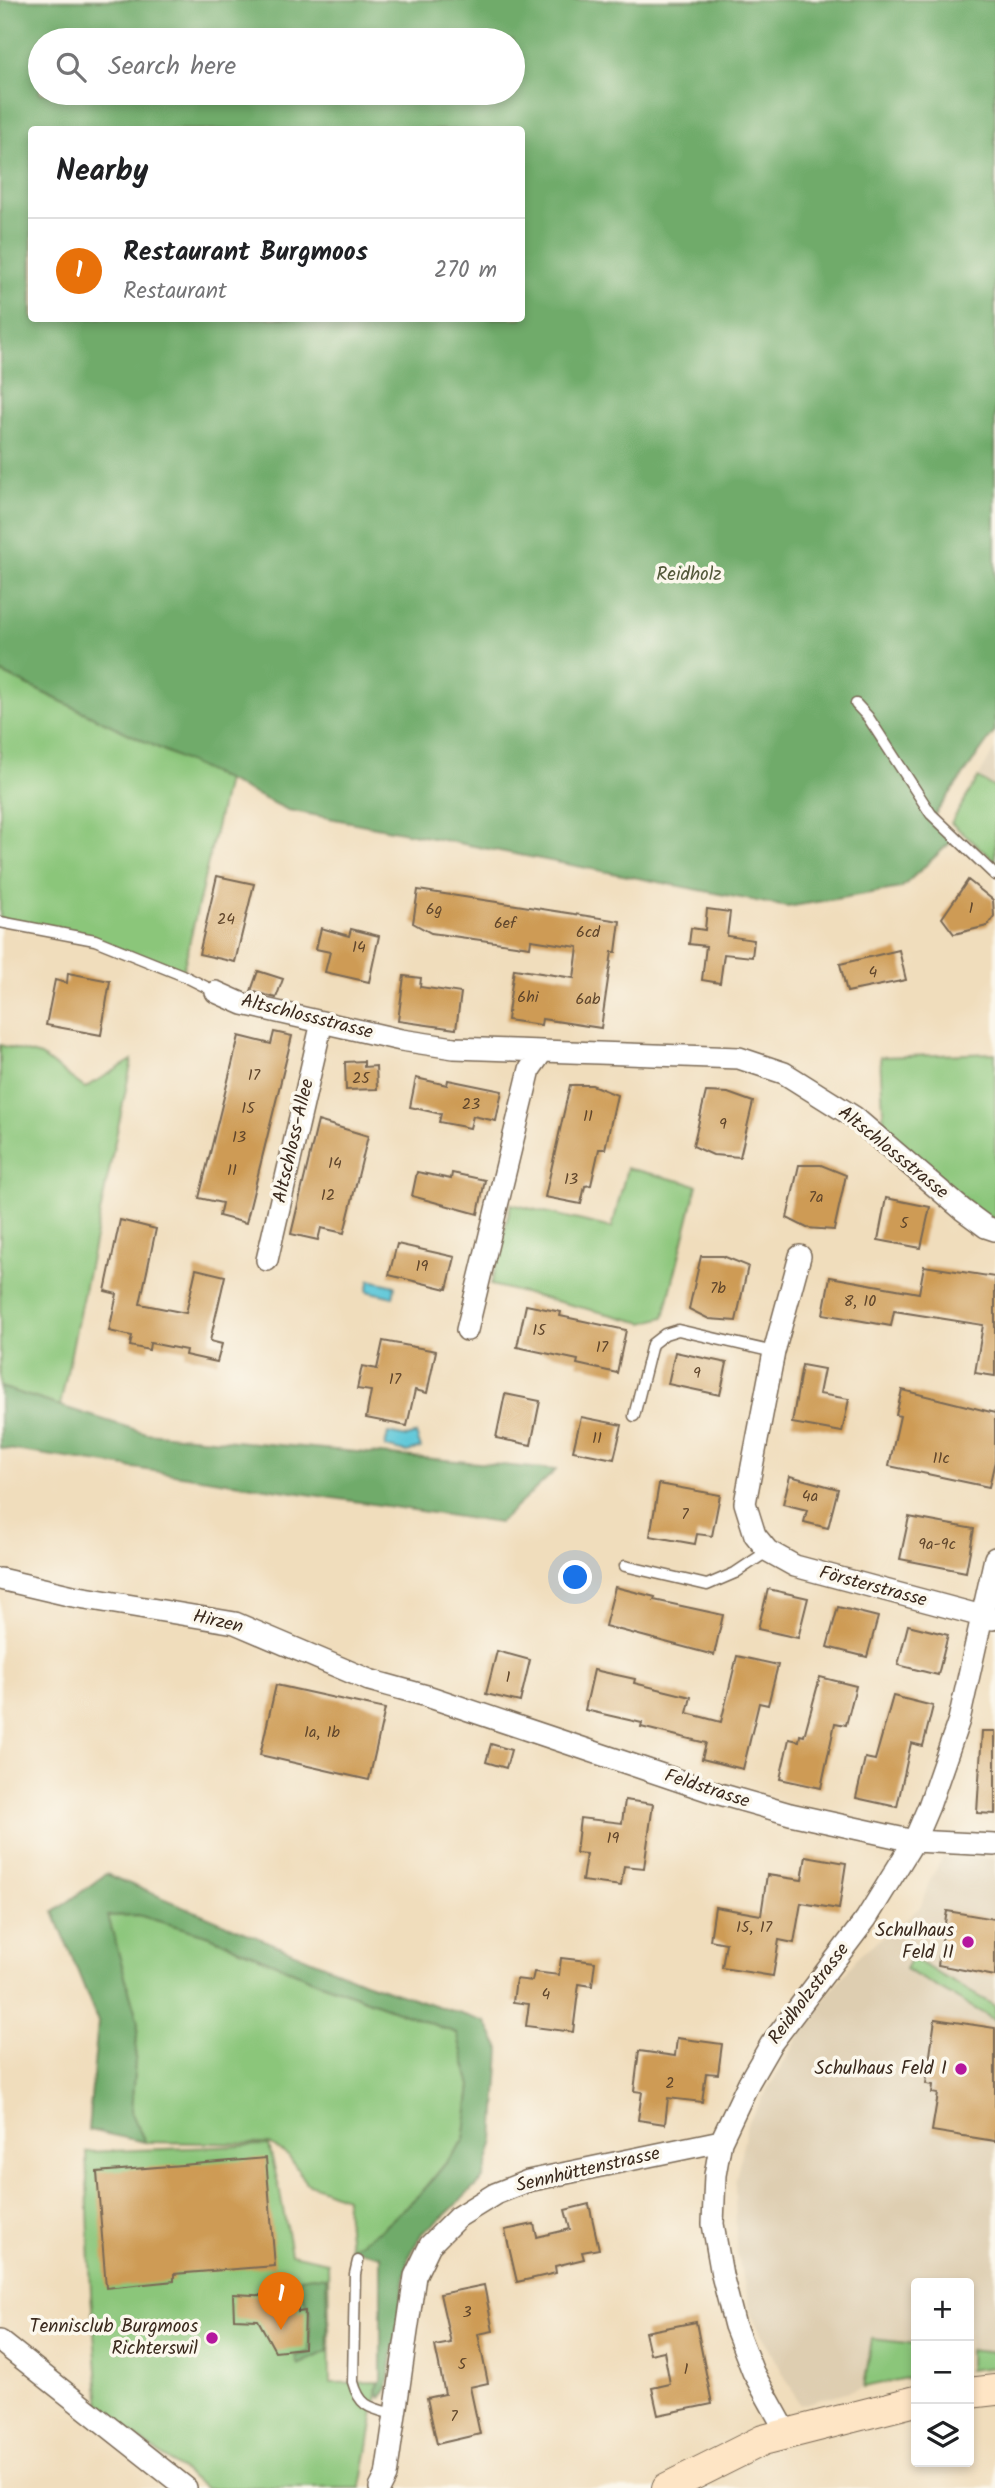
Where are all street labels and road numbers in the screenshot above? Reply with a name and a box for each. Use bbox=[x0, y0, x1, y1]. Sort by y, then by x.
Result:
street label: Altschlossstrasse bbox=[238, 986, 377, 1048]
street label: Altschloss-Allee bbox=[265, 1076, 323, 1206]
street label: Altschlossstrasse bbox=[831, 1099, 955, 1207]
street label: Försterstrasse bbox=[816, 1558, 931, 1616]
street label: Hirzen bbox=[190, 1602, 246, 1642]
street label: Feldstrasse bbox=[661, 1761, 754, 1817]
street label: Reidholzstrasse bbox=[761, 1936, 858, 2051]
street label: Sennhüttenstrasse bbox=[513, 2139, 663, 2201]

